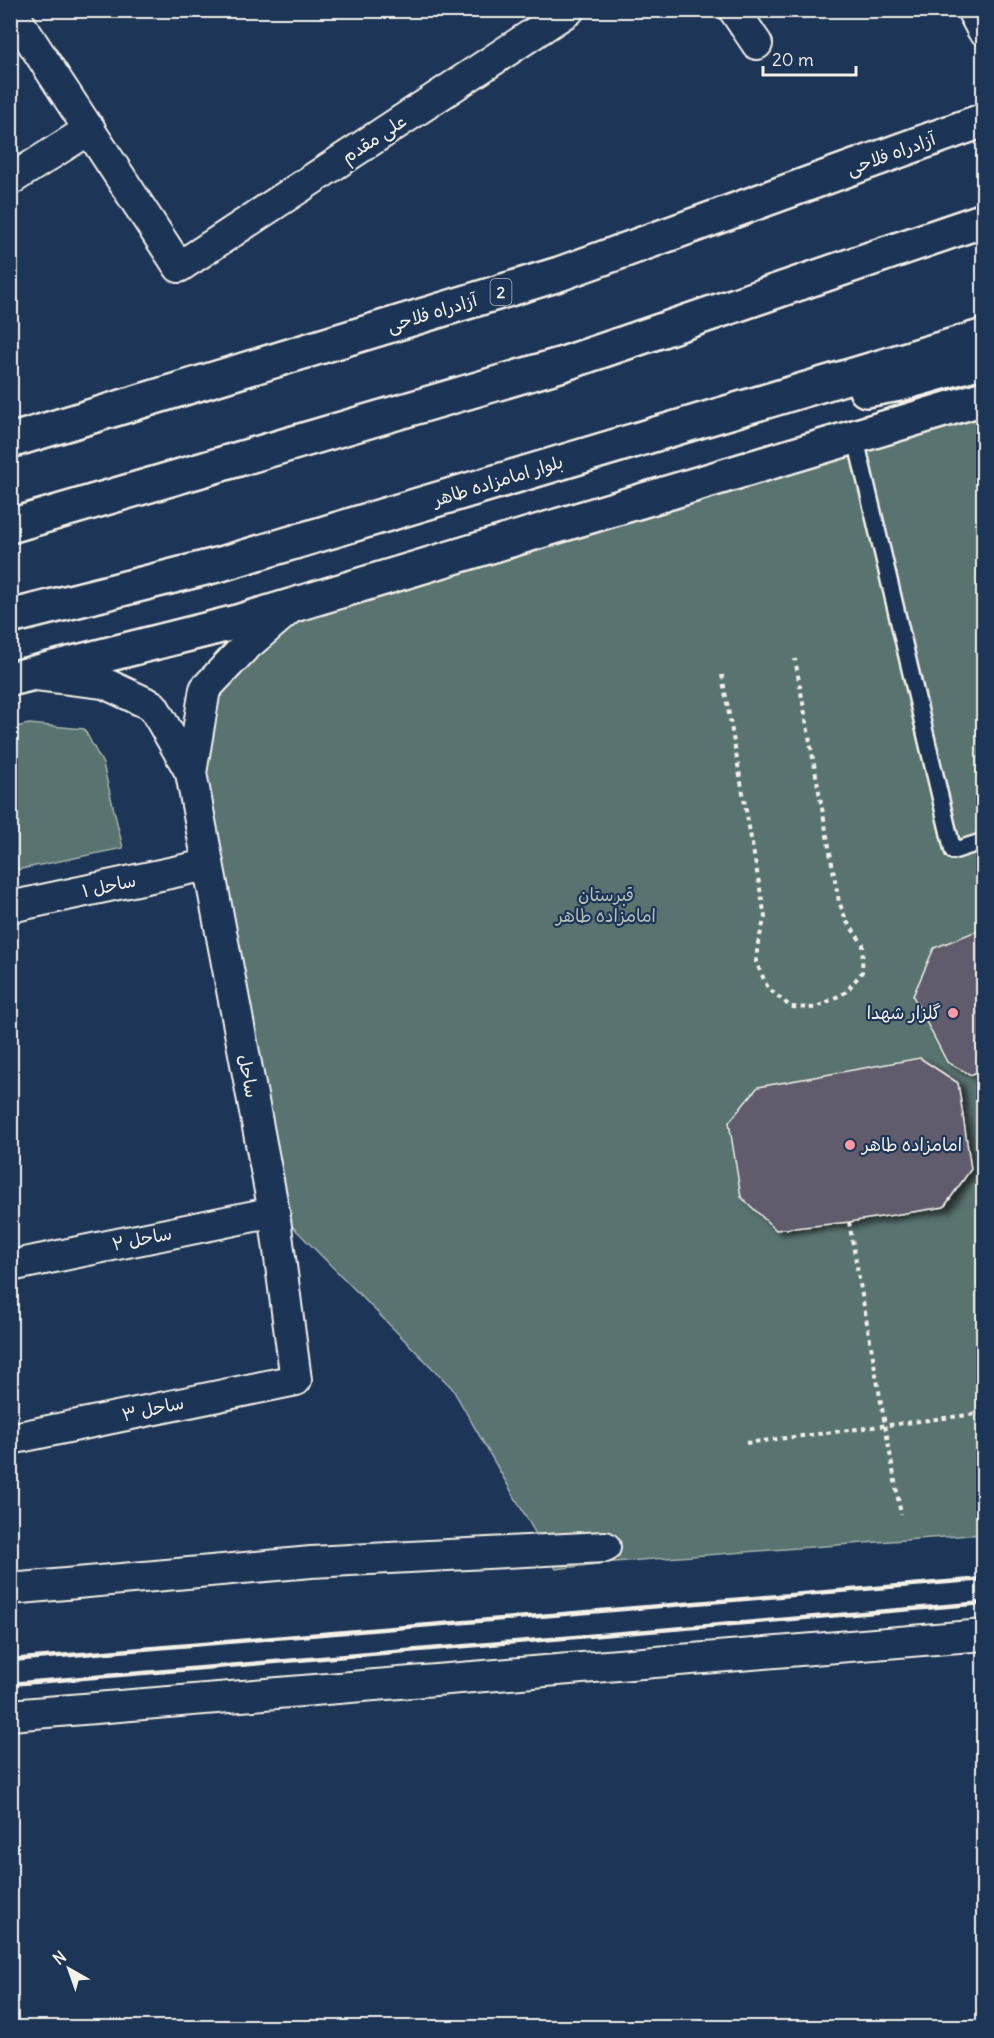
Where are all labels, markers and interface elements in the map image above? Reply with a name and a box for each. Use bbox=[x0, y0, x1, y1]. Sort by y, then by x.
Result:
scale bar bbox=[763, 39, 856, 77]
text: 20 m bbox=[772, 48, 814, 71]
street label: علی مقدم bbox=[337, 109, 412, 171]
street label: آزادراه فلاحی bbox=[843, 126, 940, 180]
road number: 2 bbox=[490, 279, 512, 305]
street label: آزادراه فلاحی bbox=[384, 287, 481, 337]
street label: بلوار امامزاده طاهر bbox=[428, 450, 566, 512]
street label: ساحل ۱ bbox=[80, 869, 138, 902]
park label: قبرستان امامزاده طاهر bbox=[554, 883, 656, 927]
place label: گلزار شهدا bbox=[867, 1001, 941, 1024]
marker: گلزار شهدا bbox=[946, 1006, 960, 1020]
street label: ساحل bbox=[233, 1052, 264, 1100]
place label: امامزاده طاهر bbox=[860, 1133, 962, 1156]
marker: امامزاده طاهر bbox=[843, 1138, 857, 1152]
street label: ساحل ۲ bbox=[110, 1221, 174, 1256]
street label: ساحل ۳ bbox=[120, 1391, 186, 1426]
north arrow bbox=[39, 1939, 99, 1999]
text: N bbox=[49, 1946, 70, 1969]

